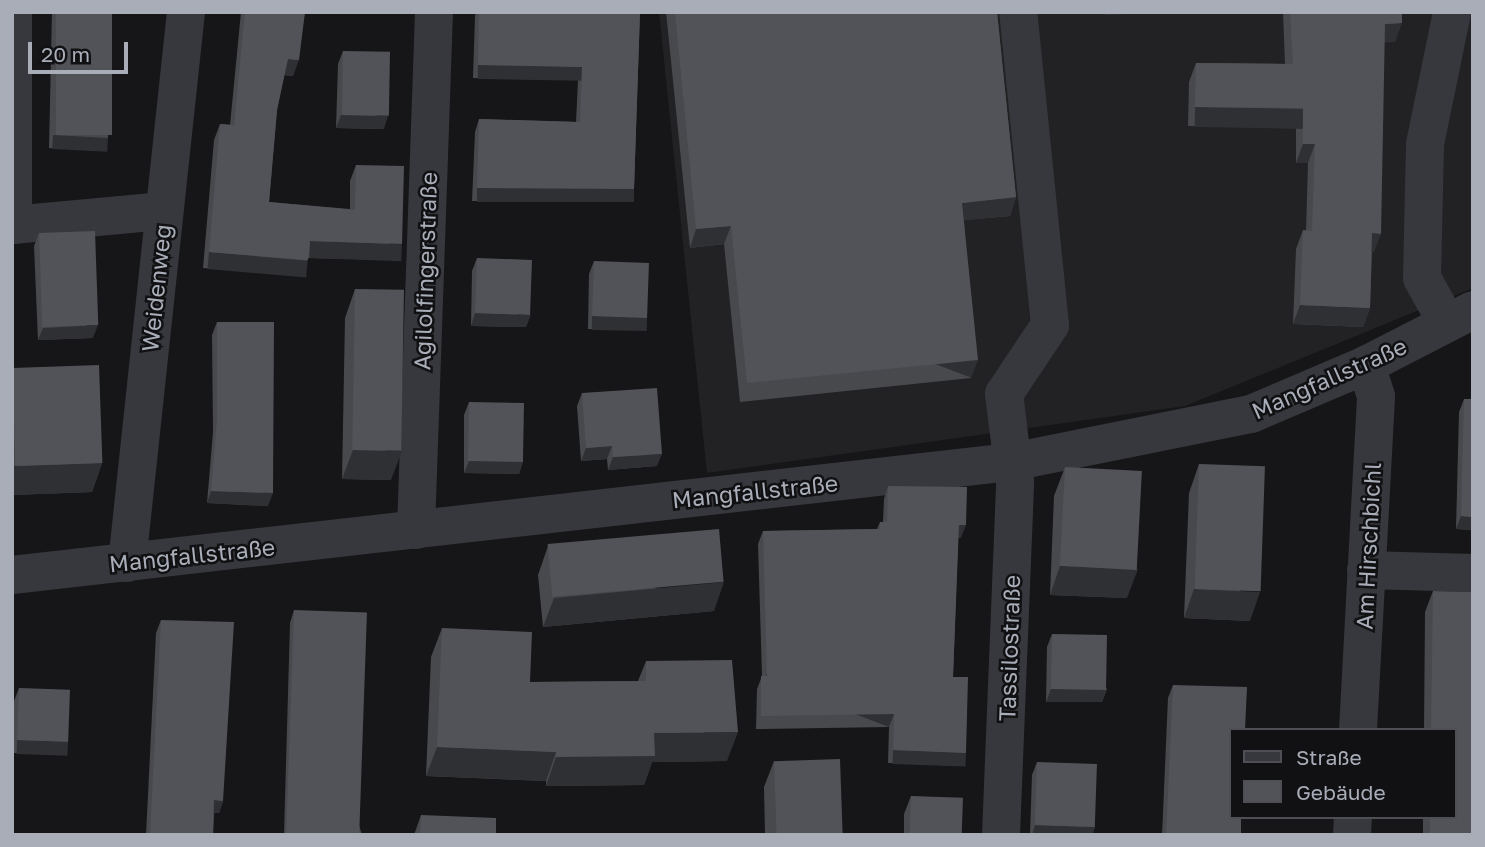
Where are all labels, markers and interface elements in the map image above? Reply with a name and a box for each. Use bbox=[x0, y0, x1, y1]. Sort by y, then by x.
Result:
scale bar bbox=[32, 28, 131, 72]
text: 20 m bbox=[41, 41, 90, 67]
street label: Agilolfingerstraße bbox=[408, 171, 442, 371]
street label: Weidenweg bbox=[136, 223, 176, 353]
street label: Mangfallstraße bbox=[1247, 332, 1411, 424]
street label: Am Hirschbichl bbox=[1350, 462, 1386, 630]
street label: Mangfallstraße bbox=[671, 469, 839, 513]
street label: Mangfallstraße bbox=[108, 533, 276, 577]
street label: Tassilostraße bbox=[993, 574, 1025, 722]
legend bbox=[1230, 728, 1457, 819]
text: Straße bbox=[1296, 744, 1362, 770]
text: Gebäude bbox=[1296, 779, 1386, 805]

